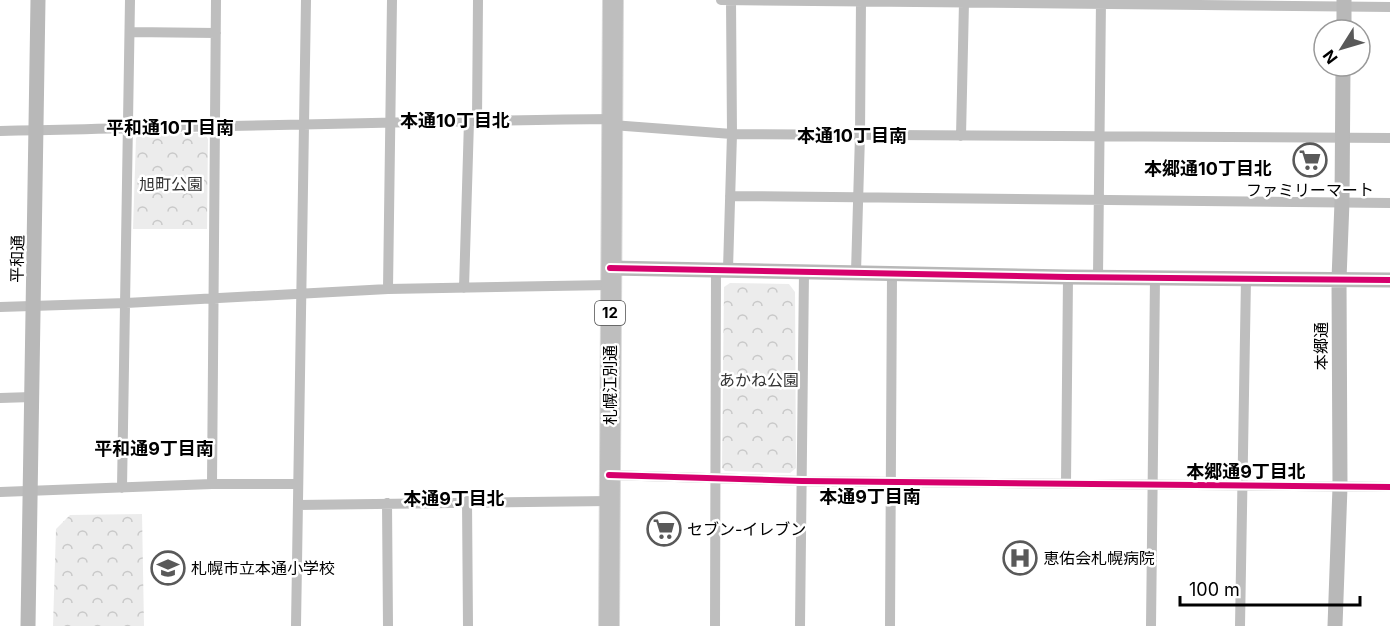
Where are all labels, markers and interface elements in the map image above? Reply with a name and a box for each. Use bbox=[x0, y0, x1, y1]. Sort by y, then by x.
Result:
north arrow bbox=[1312, 18, 1372, 78]
text: N bbox=[1318, 46, 1342, 68]
district label: 本通10丁目北 bbox=[400, 110, 510, 131]
district label: 平和通10丁目南 bbox=[106, 117, 234, 138]
district label: 本通10丁目南 bbox=[797, 125, 907, 146]
supermarket icon: ファミリーマート bbox=[1292, 142, 1328, 178]
district label: 本郷通10丁目北 bbox=[1144, 158, 1272, 179]
park label: 旭町公園 bbox=[139, 174, 203, 194]
place label: ファミリーマート bbox=[1246, 180, 1374, 200]
street label: 平和通 bbox=[7, 235, 27, 283]
road number: 12 bbox=[595, 301, 625, 325]
street label: 本郷通 bbox=[1311, 322, 1331, 370]
street label: 札幌江別通 bbox=[600, 345, 620, 425]
park label: あかね公園 bbox=[719, 370, 799, 390]
district label: 平和通9丁目南 bbox=[94, 438, 214, 459]
district label: 本郷通9丁目北 bbox=[1186, 461, 1306, 482]
district label: 本通9丁目南 bbox=[819, 486, 921, 507]
district label: 本通9丁目北 bbox=[403, 488, 505, 509]
supermarket icon: セブン-イレブン bbox=[646, 511, 682, 547]
place label: セブン-イレブン bbox=[687, 519, 806, 539]
hospital icon: 恵佑会札幌病院 bbox=[1002, 540, 1038, 576]
place label: 恵佑会札幌病院 bbox=[1043, 548, 1155, 568]
school or university icon: 札幌市立本通小学校 bbox=[150, 550, 186, 586]
place label: 札幌市立本通小学校 bbox=[191, 558, 335, 578]
scale bar bbox=[1180, 569, 1360, 607]
text: 100 m bbox=[1189, 579, 1240, 600]

